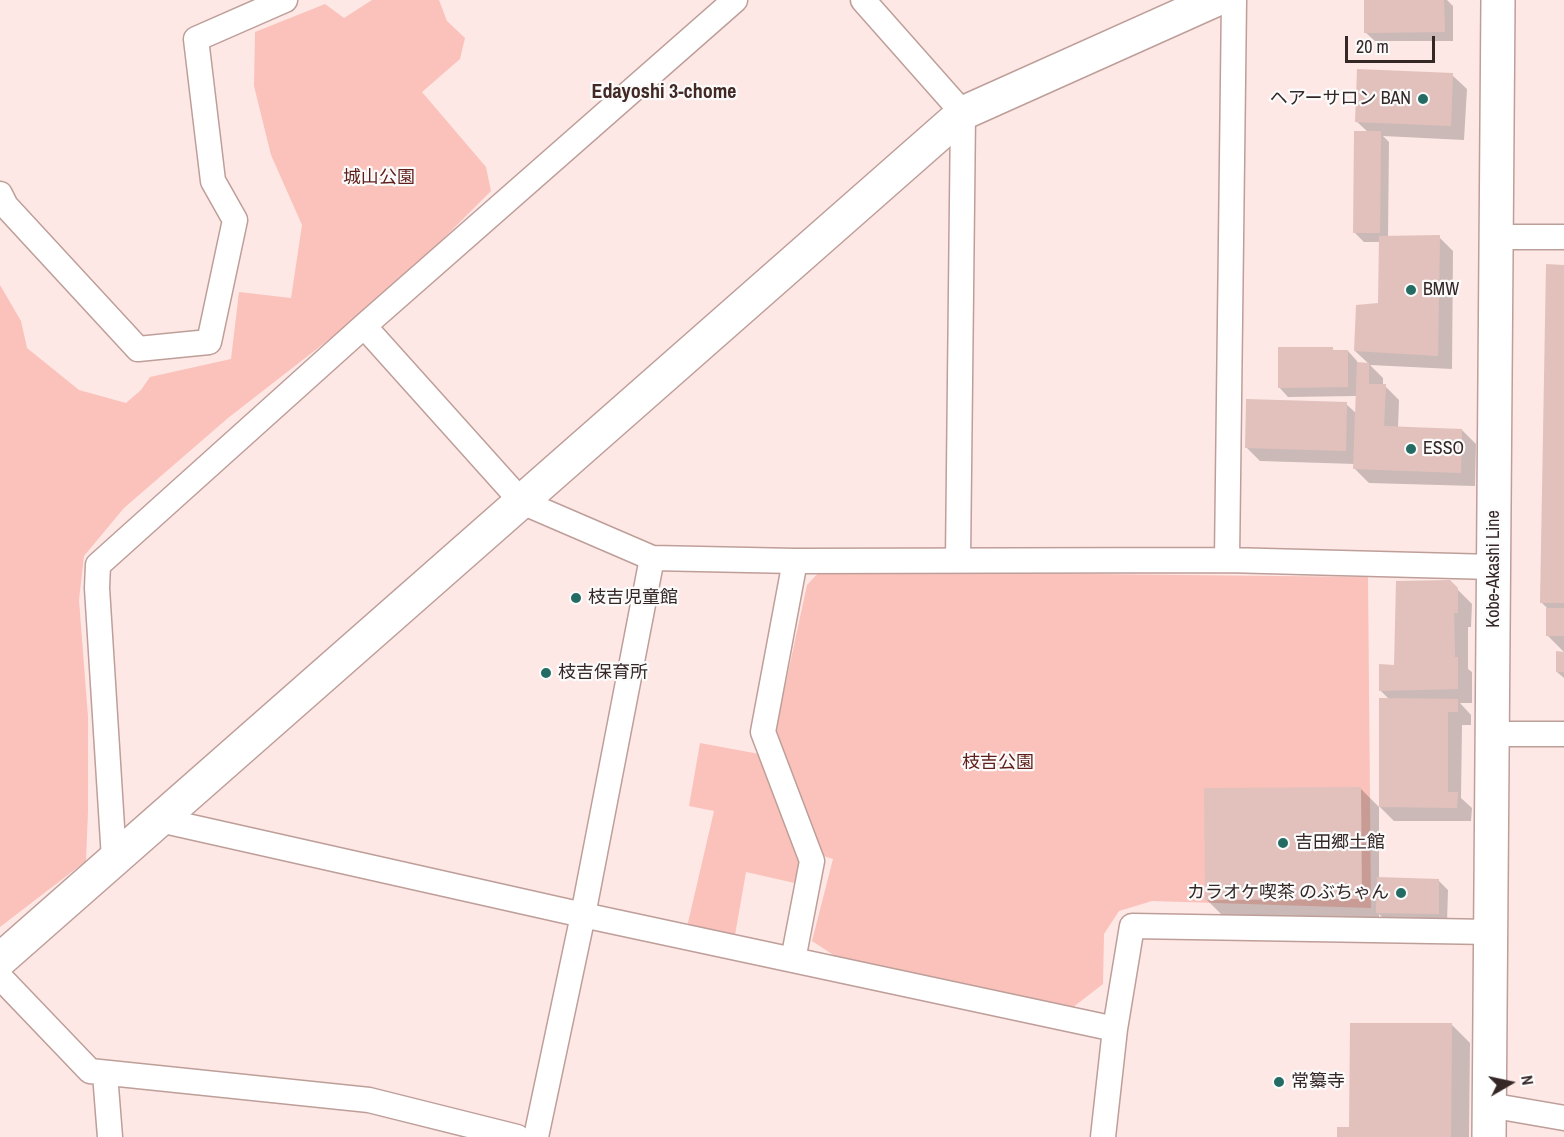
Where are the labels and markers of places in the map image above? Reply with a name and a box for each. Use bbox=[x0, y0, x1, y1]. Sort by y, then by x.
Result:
place label: ヘアーサロン BAN bbox=[1270, 88, 1411, 110]
marker: ヘアーサロン BAN bbox=[1416, 92, 1430, 106]
place label: BMW bbox=[1423, 279, 1459, 301]
marker: BMW bbox=[1404, 283, 1418, 297]
place label: ESSO bbox=[1423, 438, 1464, 460]
marker: ESSO bbox=[1404, 442, 1418, 456]
place label: 枝吉児童館 bbox=[588, 587, 678, 609]
marker: 枝吉児童館 bbox=[569, 591, 583, 605]
place label: 枝吉保育所 bbox=[558, 662, 648, 684]
marker: 枝吉保育所 bbox=[539, 666, 553, 680]
place label: 吉田郷土館 bbox=[1295, 832, 1385, 854]
marker: 吉田郷土館 bbox=[1276, 836, 1290, 850]
place label: カラオケ喫茶 のぶちゃん bbox=[1187, 882, 1389, 904]
marker: カラオケ喫茶 のぶちゃん bbox=[1394, 886, 1408, 900]
place label: 常纂寺 bbox=[1291, 1071, 1345, 1093]
marker: 常纂寺 bbox=[1272, 1075, 1286, 1089]

